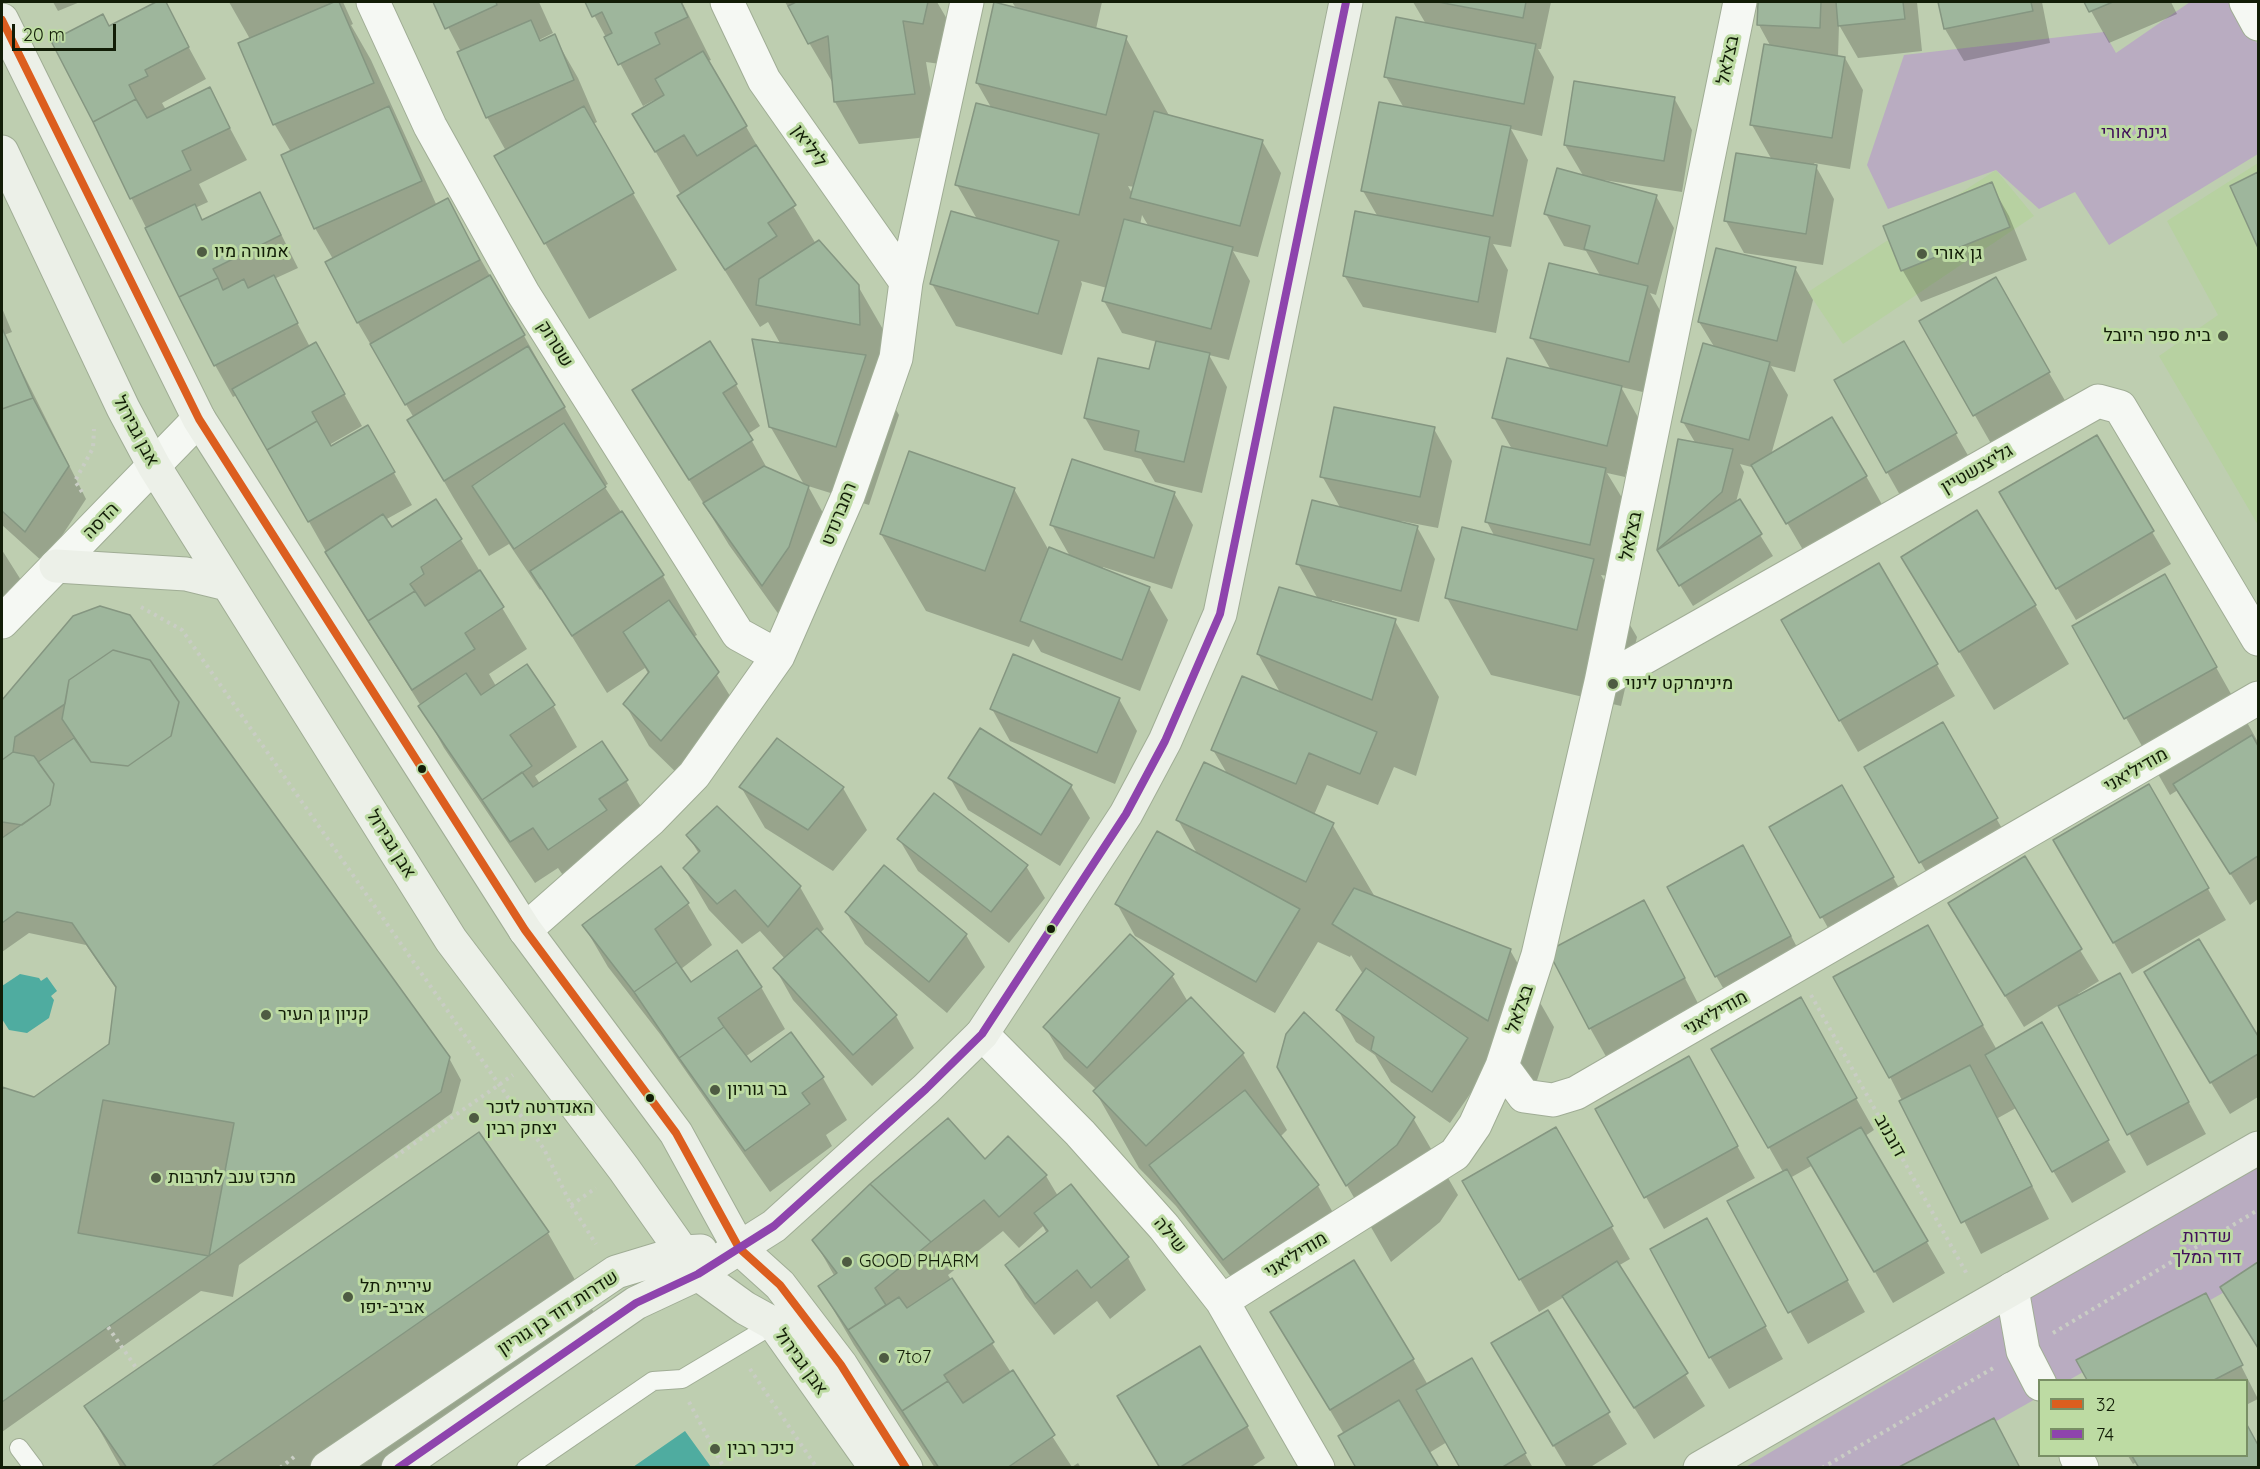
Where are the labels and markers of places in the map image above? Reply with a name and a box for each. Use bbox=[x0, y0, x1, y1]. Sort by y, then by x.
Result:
place label: אמורה מיו bbox=[214, 241, 289, 263]
place label: גן אורי bbox=[1934, 243, 1982, 265]
marker: אמורה מיו bbox=[195, 245, 209, 259]
marker: גן אורי bbox=[1915, 247, 1929, 261]
place label: בית ספר היובל bbox=[2103, 325, 2211, 347]
marker: בית ספר היובל bbox=[2216, 329, 2230, 343]
place label: מינימרקט לינוי bbox=[1625, 673, 1733, 695]
marker: מינימרקט לינוי bbox=[1606, 677, 1620, 691]
unlabelled marker bbox=[416, 763, 428, 775]
unlabelled marker bbox=[1045, 923, 1057, 935]
place label: קניון גן העיר bbox=[278, 1004, 369, 1026]
marker: קניון גן העיר bbox=[259, 1008, 273, 1022]
place label: בר גוריון bbox=[727, 1079, 787, 1101]
marker: בר גוריון bbox=[708, 1083, 722, 1097]
unlabelled marker bbox=[644, 1092, 656, 1104]
place label: האנדרטה לזכר יצחק רבין bbox=[486, 1097, 594, 1140]
marker: האנדרטה לזכר יצחק רבין bbox=[467, 1111, 481, 1125]
place label: מרכז ענב לתרבות bbox=[168, 1167, 296, 1189]
marker: מרכז ענב לתרבות bbox=[149, 1171, 163, 1185]
place label: GOOD PHARM bbox=[859, 1251, 979, 1273]
marker: GOOD PHARM bbox=[840, 1255, 854, 1269]
place label: עיריית תל אביב-יפו bbox=[360, 1276, 432, 1318]
marker: עיריית תל אביב-יפו bbox=[341, 1290, 355, 1304]
place label: 7to7 bbox=[896, 1347, 931, 1369]
marker: 7to7 bbox=[877, 1351, 891, 1365]
place label: כיכר רבין bbox=[727, 1438, 794, 1460]
marker: כיכר רבין bbox=[708, 1442, 722, 1456]

